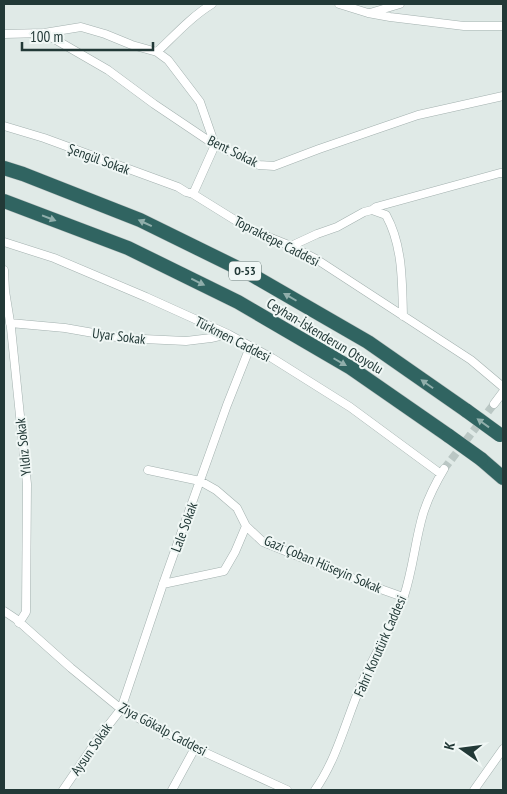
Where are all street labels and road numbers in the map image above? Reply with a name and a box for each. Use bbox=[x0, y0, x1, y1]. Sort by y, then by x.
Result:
street label: Bent Sokak bbox=[205, 131, 262, 171]
street label: Şengül Sokak bbox=[65, 139, 133, 179]
street label: Topraktepe Caddesi bbox=[231, 212, 323, 270]
road number: O-53 bbox=[229, 262, 261, 280]
street label: Ceyhan-İskenderun Otoyolu bbox=[263, 294, 387, 378]
street label: Türkmen Caddesi bbox=[192, 312, 274, 366]
street label: Uyar Sokak bbox=[91, 324, 147, 348]
street label: Yıldız Sokak bbox=[11, 417, 35, 477]
street label: Lale Sokak bbox=[167, 499, 201, 554]
street label: Gazi Çoban Hüseyin Sokak bbox=[261, 531, 385, 597]
street label: Fahri Korutürk Caddesi bbox=[350, 593, 410, 699]
street label: Ziya Gökalp Caddesi bbox=[116, 698, 210, 760]
street label: Aysun Sokak bbox=[66, 719, 116, 779]

